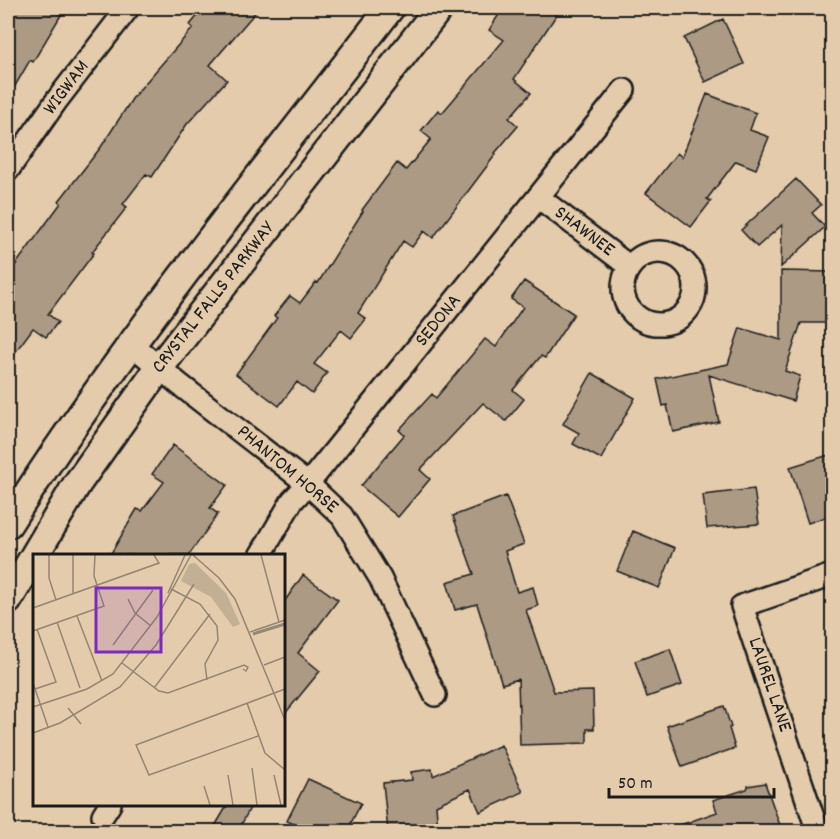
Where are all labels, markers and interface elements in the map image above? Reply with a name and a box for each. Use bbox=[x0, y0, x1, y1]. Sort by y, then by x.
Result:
street label: WIGWAM bbox=[37, 55, 97, 121]
street label: SHAWNEE bbox=[548, 200, 620, 264]
street label: CRYSTAL FALLS PARKWAY bbox=[146, 216, 283, 380]
street label: SEDONA bbox=[409, 289, 469, 353]
street label: PHANTOM HORSE bbox=[230, 419, 344, 521]
inset map bbox=[33, 554, 285, 806]
street label: LAUREL LANE bbox=[740, 634, 798, 736]
scale bar bbox=[609, 761, 774, 799]
text: 50 m bbox=[618, 772, 653, 797]

